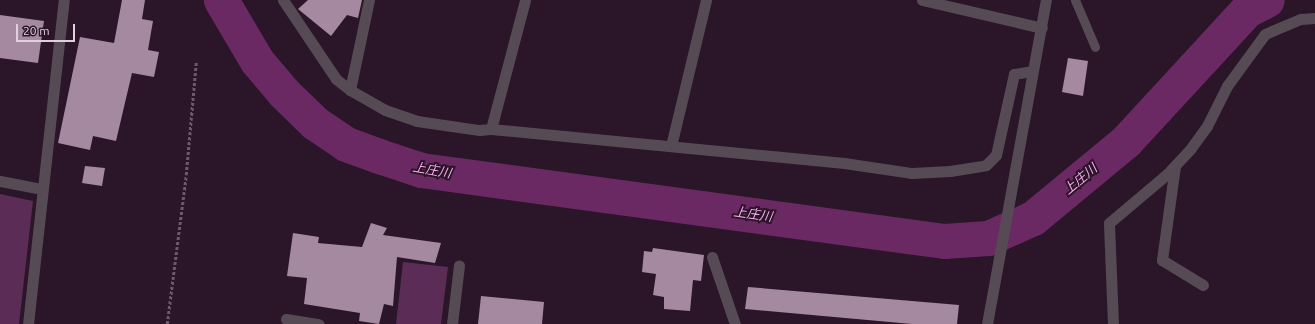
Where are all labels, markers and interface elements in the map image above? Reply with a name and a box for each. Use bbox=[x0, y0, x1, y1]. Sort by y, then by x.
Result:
scale bar bbox=[18, 16, 77, 42]
text: 20 m bbox=[23, 24, 50, 37]
water label: 上庄川 bbox=[411, 159, 453, 181]
water label: 上庄川 bbox=[1060, 160, 1100, 198]
water label: 上庄川 bbox=[733, 204, 773, 224]

